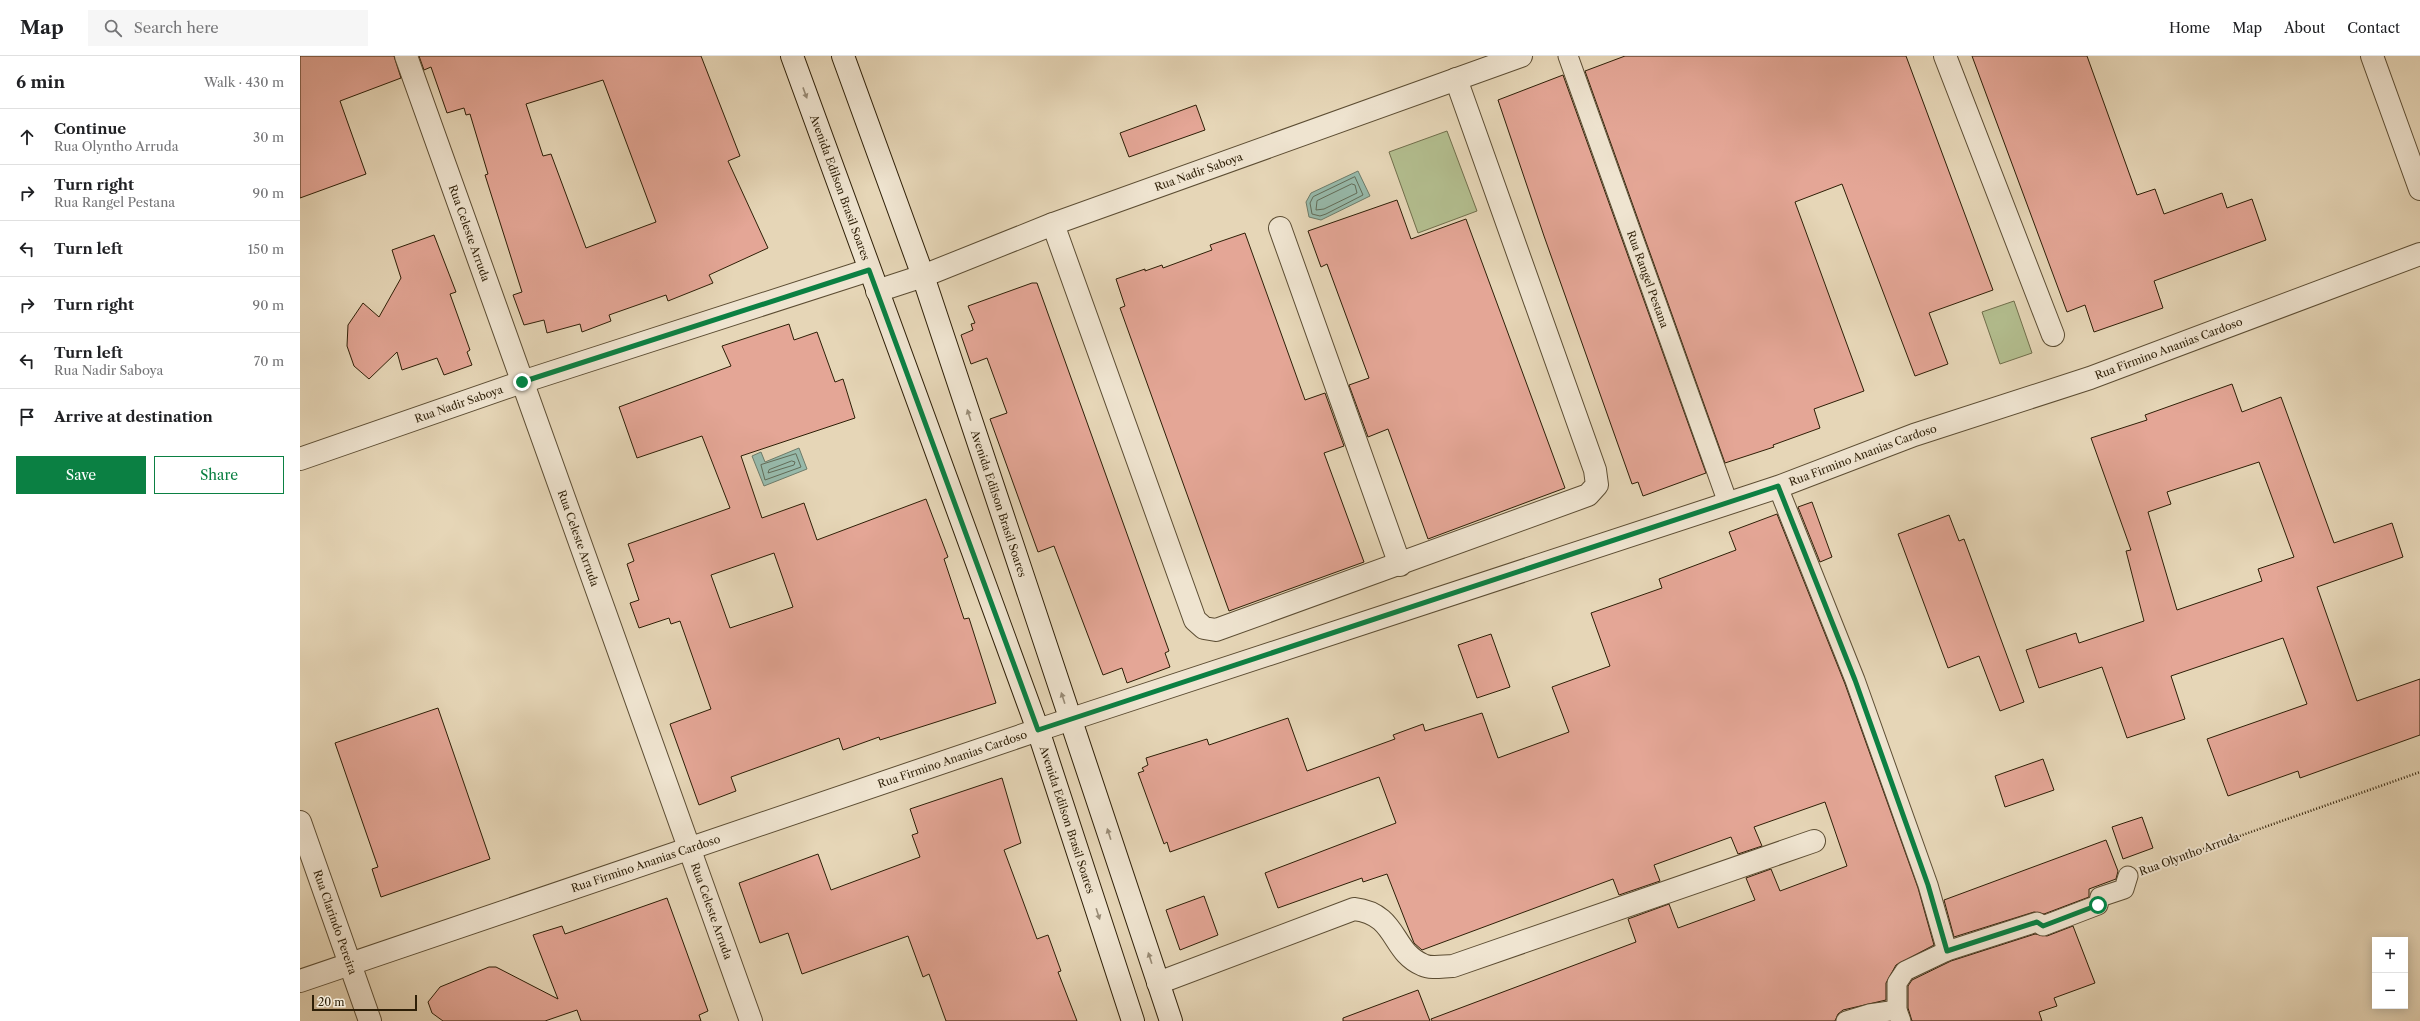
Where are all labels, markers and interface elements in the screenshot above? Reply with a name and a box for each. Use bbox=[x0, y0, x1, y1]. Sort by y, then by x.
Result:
search box bbox=[88, 10, 368, 46]
text: Map bbox=[20, 16, 64, 39]
icon: search bbox=[102, 17, 124, 39]
text: Search here bbox=[134, 18, 219, 37]
text: Home bbox=[2169, 19, 2210, 37]
text: Map bbox=[2232, 19, 2262, 37]
text: About bbox=[2284, 19, 2325, 37]
text: Contact bbox=[2347, 19, 2400, 37]
text: 6 min bbox=[16, 72, 65, 92]
text: Walk · 430 m bbox=[204, 74, 284, 90]
one-way arrow bbox=[802, 87, 808, 99]
street label: Avenida Edilson Brasil Soares bbox=[807, 112, 873, 263]
text: Continue bbox=[54, 119, 126, 138]
icon: ahead bbox=[16, 126, 38, 148]
text: 30 m bbox=[253, 129, 284, 145]
text: Rua Olyntho Arruda bbox=[54, 138, 179, 154]
street label: Rua Nadir Saboya bbox=[1153, 149, 1245, 194]
text: Turn right bbox=[54, 175, 134, 194]
icon: right bbox=[16, 182, 38, 204]
street label: Rua Celeste Arruda bbox=[446, 183, 493, 283]
text: 90 m bbox=[253, 185, 284, 201]
text: Rua Rangel Pestana bbox=[54, 194, 175, 210]
street label: Rua Rangel Pestana bbox=[1624, 228, 1672, 330]
icon: left bbox=[16, 238, 38, 260]
text: Turn left bbox=[54, 239, 123, 258]
text: 150 m bbox=[248, 241, 284, 257]
icon: right bbox=[16, 294, 38, 316]
text: Turn right bbox=[54, 295, 134, 314]
text: 90 m bbox=[253, 297, 284, 313]
street label: Rua Firmino Ananias Cardoso bbox=[2093, 314, 2245, 383]
text: Turn left bbox=[54, 343, 123, 362]
icon: left bbox=[16, 350, 38, 372]
text: 70 m bbox=[254, 353, 284, 369]
text: Rua Nadir Saboya bbox=[54, 362, 163, 378]
route end bbox=[513, 373, 531, 391]
street label: Rua Nadir Saboya bbox=[413, 382, 505, 426]
icon: arrive bbox=[16, 406, 38, 428]
text: Arrive at destination bbox=[54, 407, 213, 426]
one-way arrow bbox=[966, 409, 972, 421]
street label: Rua Firmino Ananias Cardoso bbox=[1787, 421, 1939, 489]
street label: Avenida Edilson Brasil Soares bbox=[967, 427, 1030, 579]
button: Save bbox=[16, 456, 146, 494]
button: Share bbox=[154, 456, 284, 494]
street label: Rua Celeste Arruda bbox=[555, 488, 602, 588]
one-way arrow bbox=[1060, 691, 1066, 703]
street label: Rua Firmino Ananias Cardoso bbox=[876, 727, 1029, 791]
street label: Avenida Edilson Brasil Soares bbox=[1036, 743, 1098, 896]
one-way arrow bbox=[1105, 828, 1111, 840]
street label: Rua Olyntho Arruda bbox=[2137, 829, 2241, 879]
street label: Rua Firmino Ananias Cardoso bbox=[569, 832, 722, 895]
street label: Rua Celeste Arruda bbox=[688, 861, 735, 961]
street label: Rua Clarindo Pereira bbox=[310, 868, 360, 976]
route start bbox=[2089, 896, 2107, 914]
one-way arrow bbox=[1095, 908, 1101, 920]
map controls bbox=[2372, 937, 2408, 1009]
button: + bbox=[2372, 937, 2408, 973]
one-way arrow bbox=[1146, 951, 1152, 963]
button: − bbox=[2372, 973, 2408, 1009]
scale bar bbox=[312, 993, 417, 1012]
text: 20 m bbox=[318, 995, 344, 1009]

